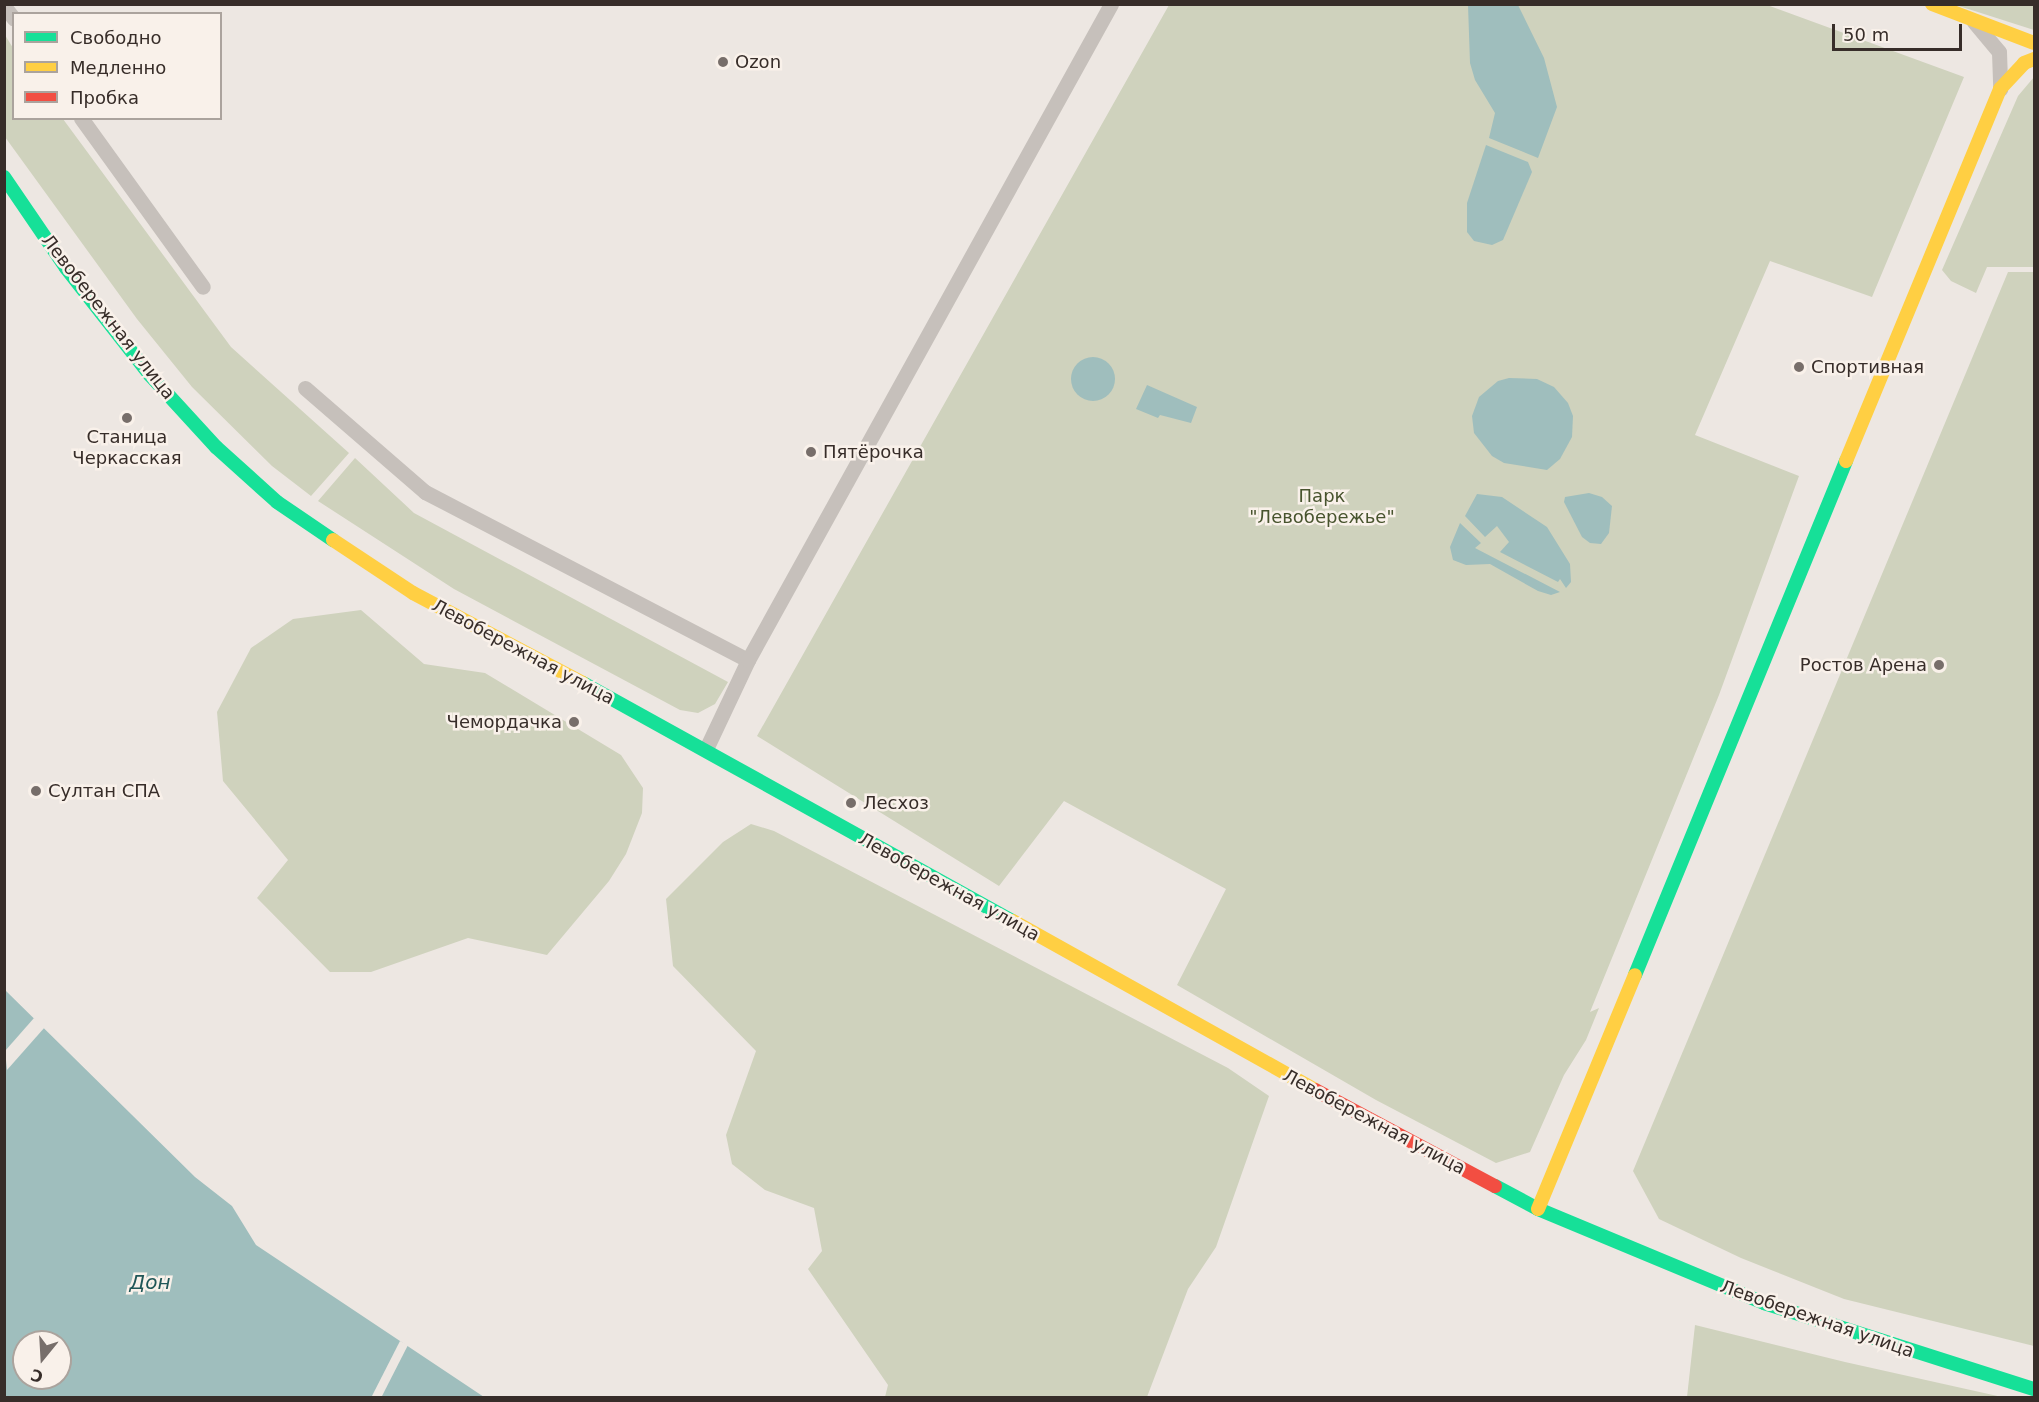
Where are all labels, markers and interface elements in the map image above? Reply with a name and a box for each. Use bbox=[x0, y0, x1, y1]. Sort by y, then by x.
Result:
legend bbox=[12, 12, 222, 120]
scale bar bbox=[1835, 12, 1966, 50]
text: 50 m bbox=[1843, 24, 1889, 45]
text: Свободно bbox=[70, 27, 162, 48]
place label: Ozon bbox=[735, 51, 781, 73]
marker: Ozon bbox=[716, 55, 730, 69]
text: Медленно bbox=[70, 57, 166, 78]
text: Пробка bbox=[70, 87, 139, 108]
street label: Левобережная улица bbox=[37, 230, 179, 404]
place label: Спортивная bbox=[1811, 356, 1924, 378]
marker: Спортивная bbox=[1792, 360, 1806, 374]
marker: Станица Черкасская bbox=[120, 411, 134, 425]
place label: Станица Черкасская bbox=[72, 427, 182, 470]
place label: Пятёрочка bbox=[823, 441, 924, 463]
marker: Пятёрочка bbox=[804, 445, 818, 459]
park label: Парк "Левобережье" bbox=[1249, 486, 1395, 528]
street label: Левобережная улица bbox=[428, 595, 618, 709]
place label: Ростов Арена bbox=[1800, 654, 1927, 676]
marker: Ростов Арена bbox=[1932, 658, 1946, 672]
place label: Чемордачка bbox=[447, 711, 562, 733]
marker: Чемордачка bbox=[567, 715, 581, 729]
place label: Султан СПА bbox=[48, 780, 160, 802]
marker: Султан СПА bbox=[29, 784, 43, 798]
place label: Лесхоз bbox=[863, 792, 929, 814]
marker: Лесхоз bbox=[844, 796, 858, 810]
street label: Левобережная улица bbox=[855, 828, 1043, 946]
street label: Левобережная улица bbox=[1279, 1065, 1469, 1179]
water label: Дон bbox=[130, 1270, 170, 1294]
street label: Левобережная улица bbox=[1717, 1276, 1917, 1362]
north arrow bbox=[12, 1330, 72, 1390]
text: С bbox=[28, 1365, 45, 1387]

